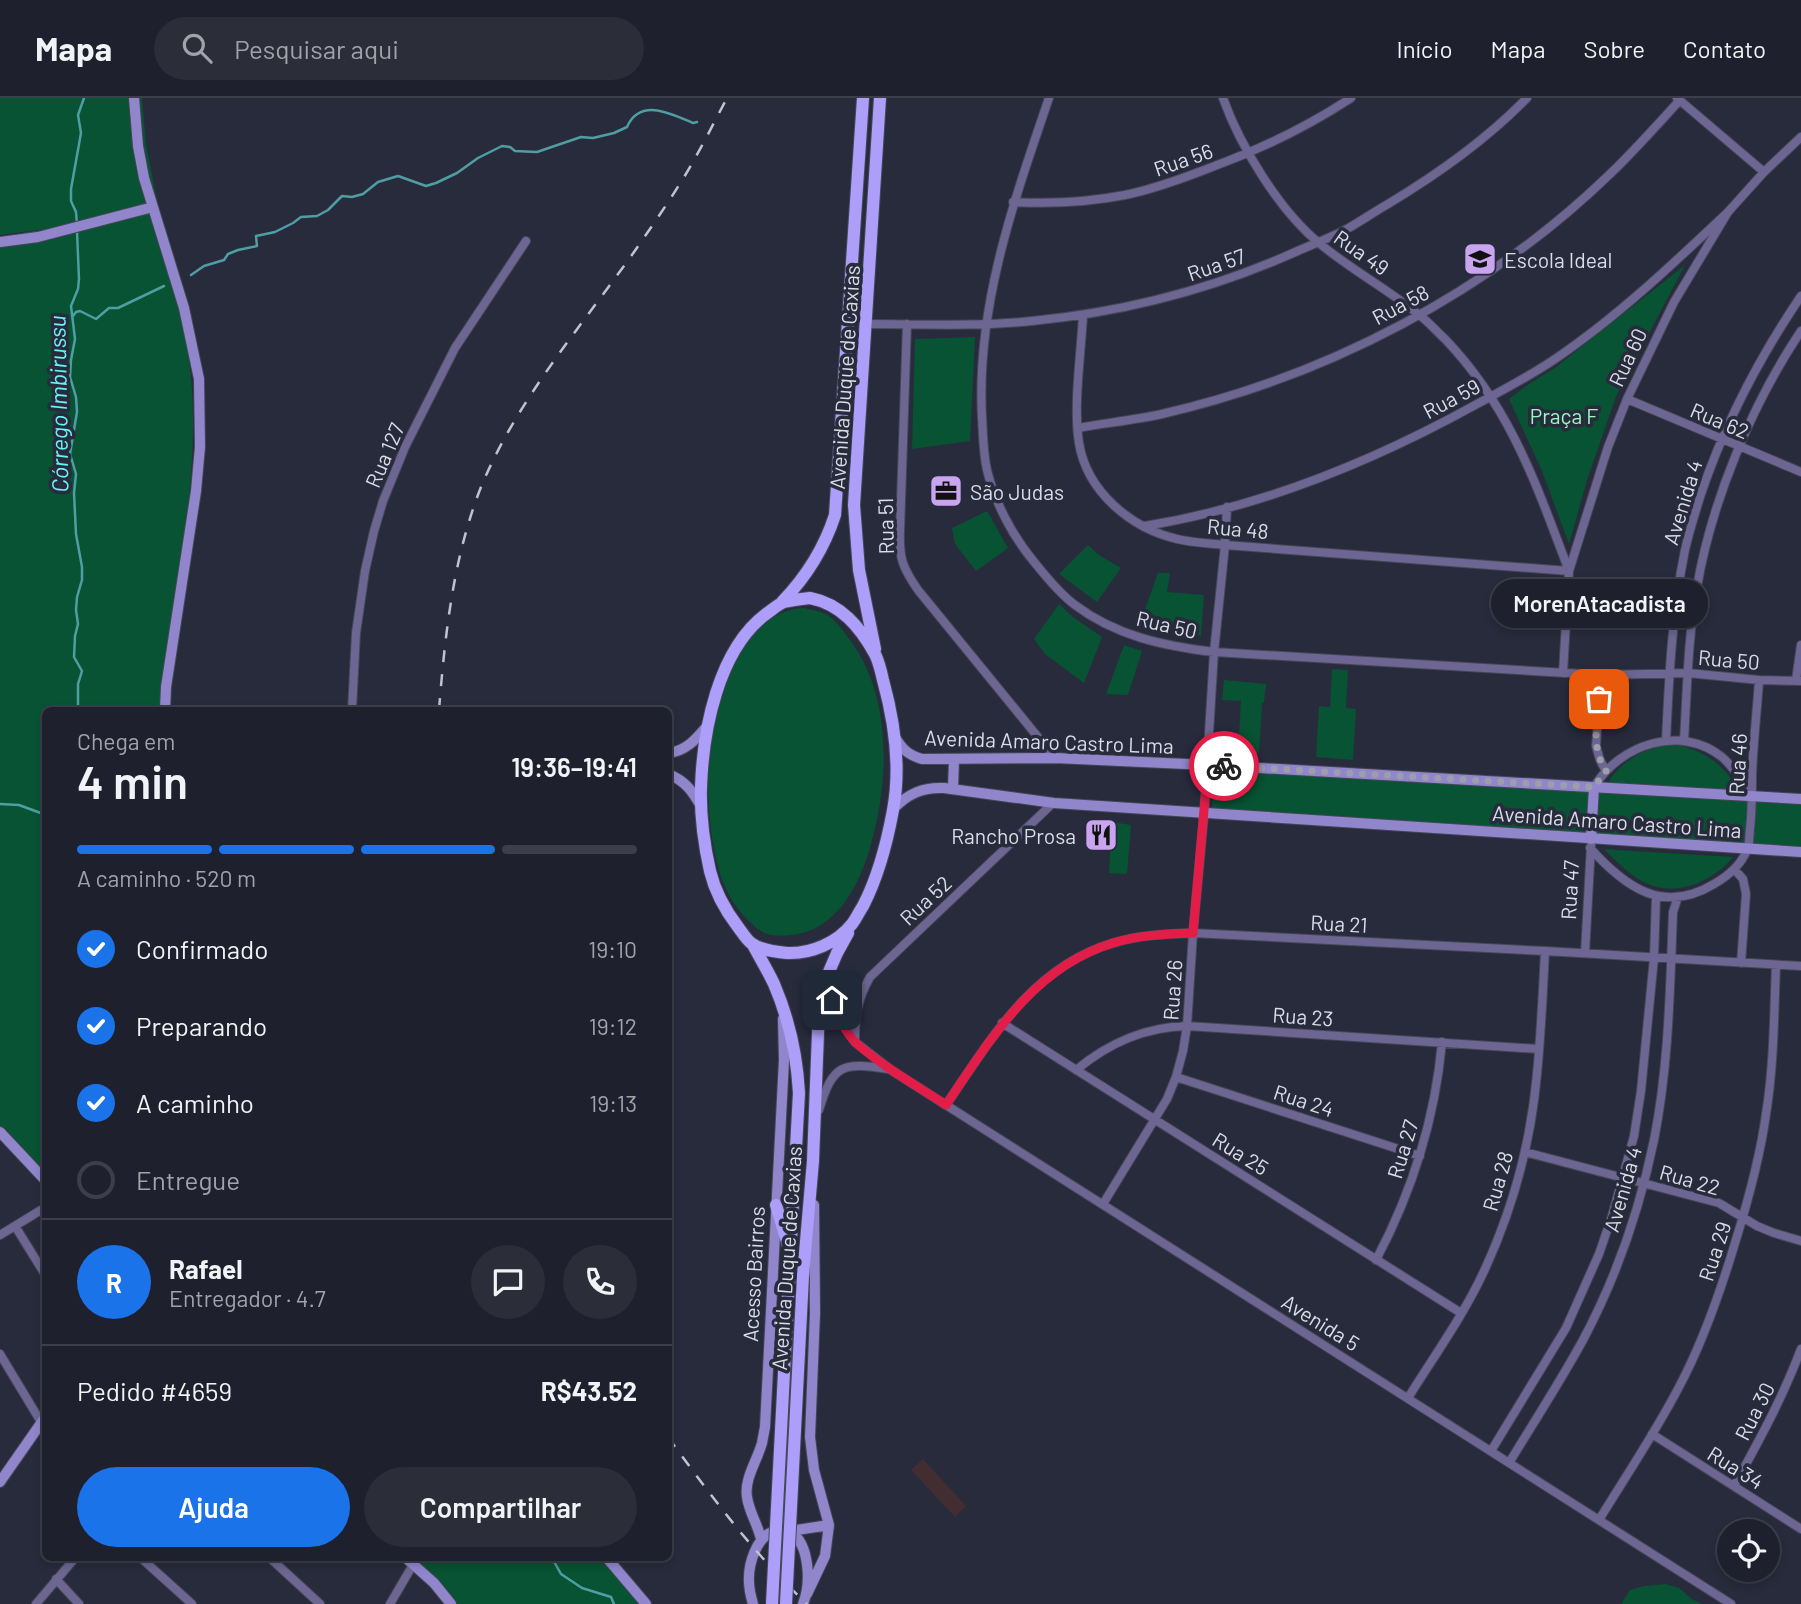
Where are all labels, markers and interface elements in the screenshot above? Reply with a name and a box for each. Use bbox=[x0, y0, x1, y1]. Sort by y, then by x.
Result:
search box bbox=[154, 17, 644, 80]
text: Mapa bbox=[35, 28, 112, 68]
icon: search bbox=[178, 29, 216, 67]
text: Pesquisar aqui bbox=[234, 33, 399, 64]
text: Início bbox=[1397, 34, 1453, 63]
text: Mapa bbox=[1491, 34, 1545, 63]
text: Sobre bbox=[1583, 34, 1645, 63]
text: Contato bbox=[1683, 34, 1766, 63]
street label: Rua 56 bbox=[1150, 137, 1216, 181]
street label: Rua 49 bbox=[1330, 224, 1394, 280]
school or university icon: Escola Ideal bbox=[1461, 240, 1499, 278]
street label: Rua 57 bbox=[1184, 242, 1248, 286]
place label: Escola Ideal bbox=[1504, 247, 1612, 272]
street label: Avenida Duque de Caxias bbox=[824, 264, 864, 490]
street label: Rua 58 bbox=[1367, 279, 1433, 329]
water label: Córrego Imbirussu bbox=[42, 315, 74, 493]
street label: Rua 60 bbox=[1603, 324, 1651, 390]
street label: Rua 59 bbox=[1418, 373, 1484, 423]
street label: Rua 62 bbox=[1687, 397, 1753, 443]
park label: Praça F bbox=[1530, 403, 1598, 428]
street label: Rua 127 bbox=[359, 419, 409, 491]
street label: Avenida 4 bbox=[1657, 456, 1707, 548]
office icon: São Judas bbox=[927, 472, 965, 510]
place label: São Judas bbox=[970, 479, 1064, 504]
street label: Rua 51 bbox=[872, 497, 898, 555]
street label: Rua 48 bbox=[1206, 513, 1270, 543]
callout: MorenAtacadista bbox=[1490, 580, 1708, 629]
text: MorenAtacadista bbox=[1513, 589, 1686, 617]
street label: Rua 50 bbox=[1134, 605, 1200, 643]
street label: Rua 50 bbox=[1697, 644, 1761, 674]
pin bbox=[1569, 669, 1629, 729]
icon: bag bbox=[1580, 680, 1618, 718]
street label: Avenida Amaro Castro Lima bbox=[924, 724, 1174, 758]
text: Chega em bbox=[77, 727, 175, 755]
courier bbox=[1189, 731, 1259, 801]
street label: Rua 46 bbox=[1723, 733, 1751, 795]
icon: bike bbox=[1205, 747, 1243, 785]
text: 19:36–19:41 bbox=[511, 751, 637, 782]
text: 4 min bbox=[77, 753, 188, 808]
street label: Avenida Amaro Castro Lima bbox=[1492, 800, 1742, 842]
restaurant icon: Rancho Prosa bbox=[1082, 816, 1120, 854]
place label: Rancho Prosa bbox=[951, 823, 1076, 848]
street label: Rua 47 bbox=[1555, 859, 1583, 921]
text: A caminho · 520 m bbox=[77, 864, 256, 892]
street label: Rua 52 bbox=[894, 870, 956, 930]
street label: Rua 21 bbox=[1310, 909, 1368, 937]
icon: check bbox=[77, 930, 115, 968]
text: Confirmado bbox=[136, 933, 268, 964]
text: 19:10 bbox=[588, 935, 637, 963]
street label: Rua 26 bbox=[1157, 959, 1187, 1021]
pin bbox=[802, 970, 862, 1030]
icon: home bbox=[813, 981, 851, 1019]
street label: Rua 23 bbox=[1272, 1001, 1334, 1031]
icon: check bbox=[77, 1007, 115, 1045]
text: Preparando bbox=[136, 1010, 267, 1041]
text: 19:12 bbox=[589, 1012, 637, 1040]
street label: Rua 24 bbox=[1271, 1079, 1337, 1121]
icon: check bbox=[77, 1084, 115, 1122]
text: A caminho bbox=[136, 1087, 254, 1118]
text: 19:13 bbox=[589, 1089, 637, 1117]
street label: Rua 27 bbox=[1381, 1116, 1423, 1181]
street label: Rua 25 bbox=[1208, 1126, 1274, 1180]
street label: Avenida 4 bbox=[1598, 1143, 1646, 1235]
street label: Avenida Duque de Caxias bbox=[766, 1145, 806, 1371]
street label: Rua 28 bbox=[1477, 1148, 1517, 1214]
street label: Rua 22 bbox=[1657, 1158, 1723, 1200]
text: Entregue bbox=[136, 1164, 240, 1195]
street label: Acesso Bairros bbox=[737, 1206, 769, 1342]
street label: Rua 29 bbox=[1693, 1218, 1735, 1284]
button: chat bbox=[471, 1245, 545, 1319]
button: phone bbox=[563, 1245, 637, 1319]
text: Rafael bbox=[169, 1253, 243, 1284]
text: R bbox=[106, 1267, 122, 1298]
text: Entregador · 4.7 bbox=[169, 1284, 326, 1312]
street label: Avenida 5 bbox=[1278, 1288, 1364, 1356]
text: Pedido #4659 bbox=[77, 1375, 232, 1406]
text: R$43.52 bbox=[541, 1375, 637, 1406]
street label: Rua 30 bbox=[1729, 1378, 1779, 1444]
street label: Rua 34 bbox=[1703, 1440, 1769, 1494]
button: Ajuda bbox=[77, 1467, 350, 1547]
button: Compartilhar bbox=[364, 1467, 637, 1547]
map controls bbox=[1717, 1519, 1780, 1582]
button: locate bbox=[1717, 1519, 1780, 1582]

